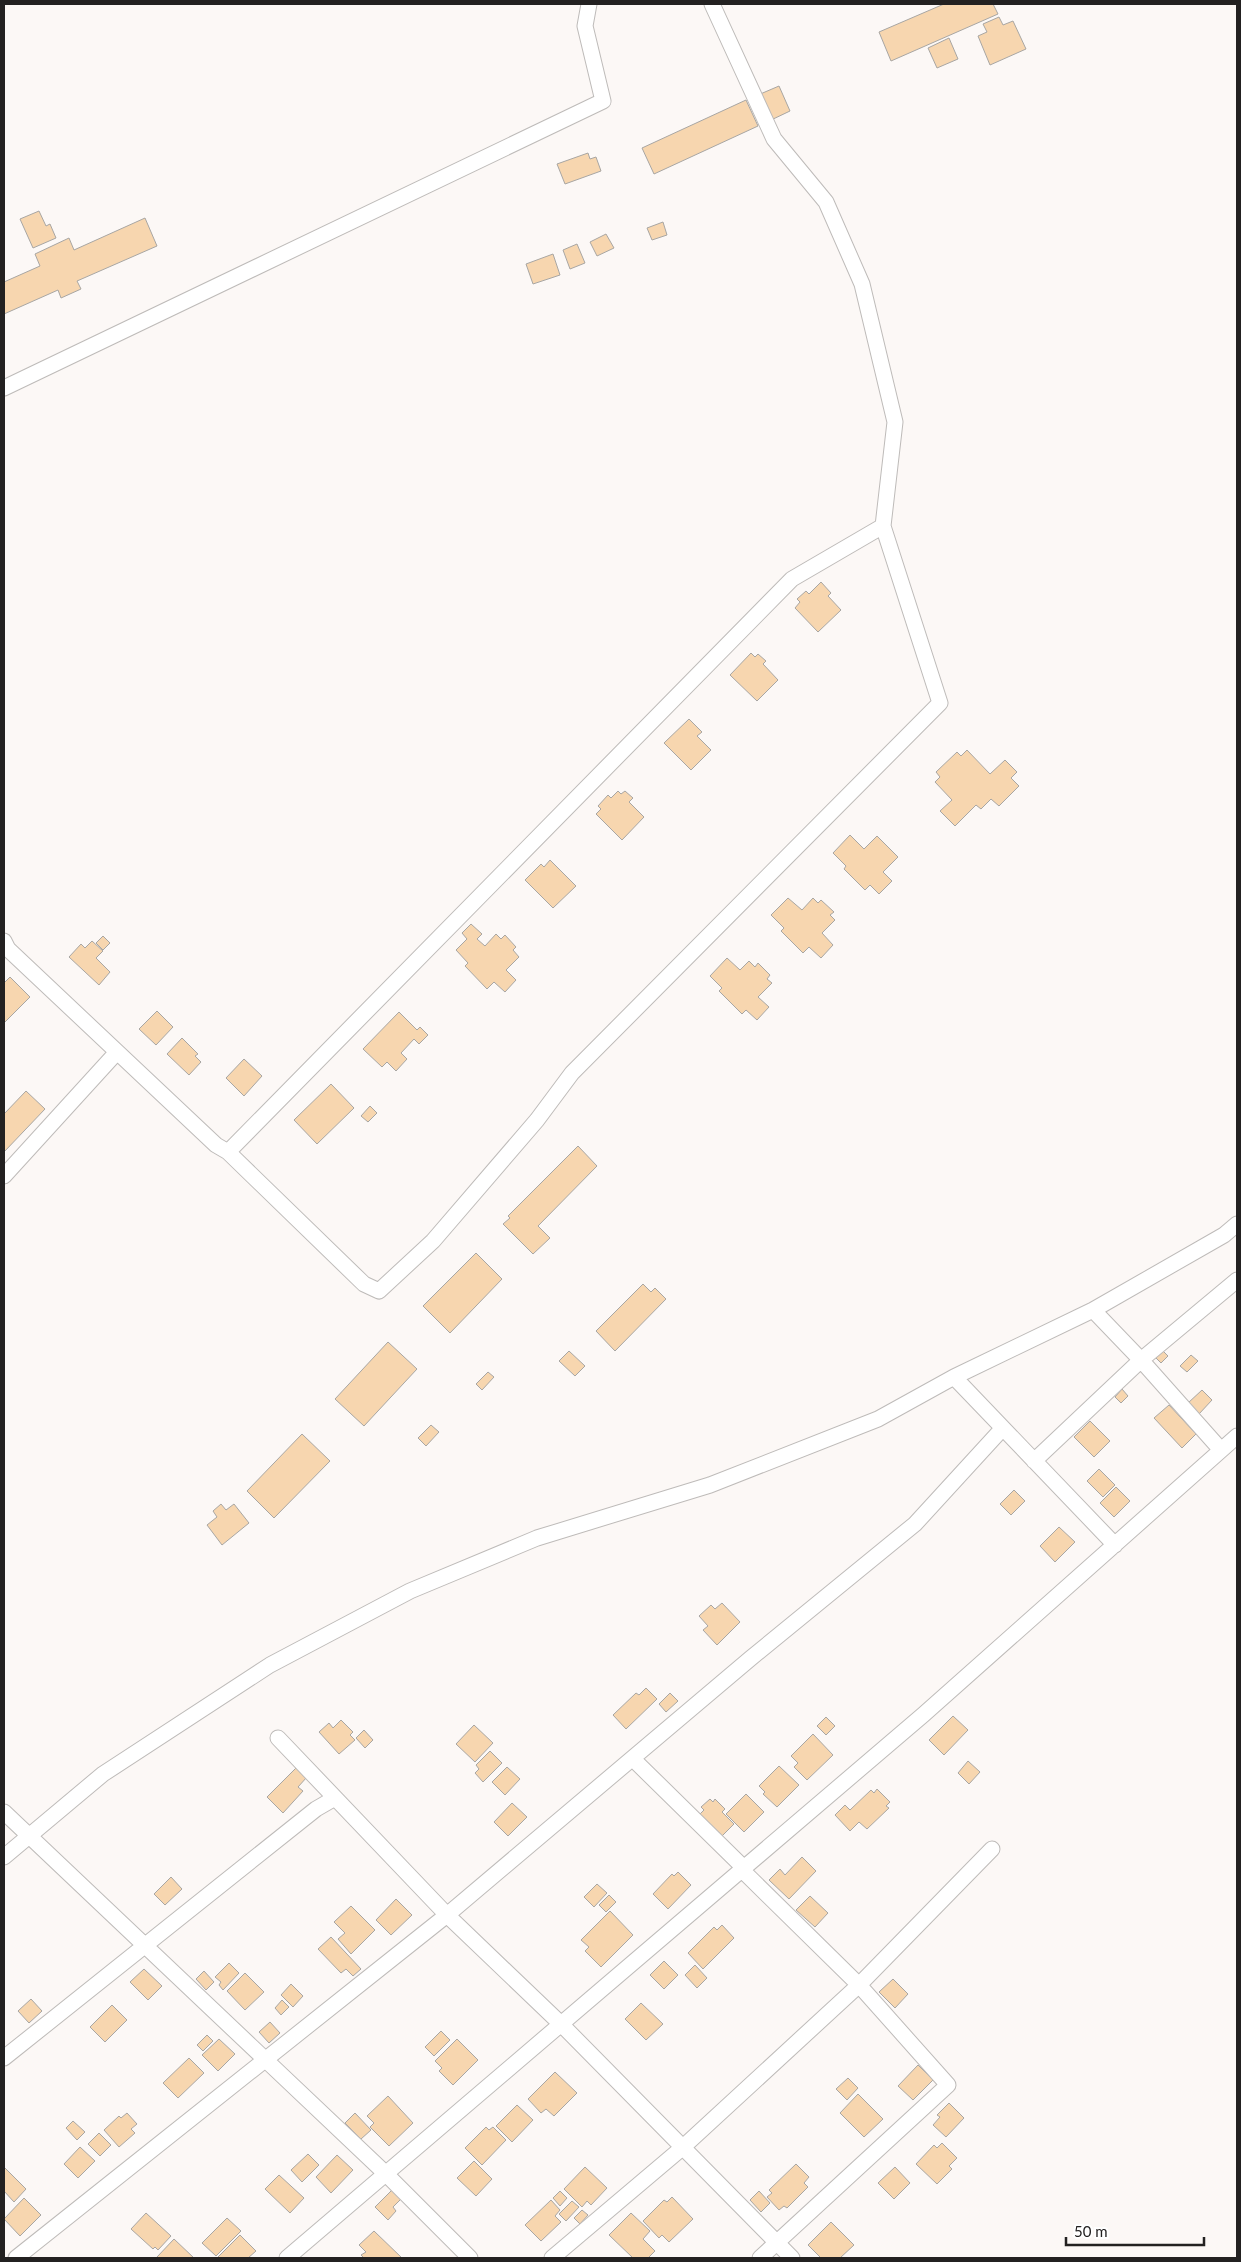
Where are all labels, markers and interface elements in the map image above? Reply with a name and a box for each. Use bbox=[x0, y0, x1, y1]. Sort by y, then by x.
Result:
scale bar bbox=[1066, 2214, 1204, 2246]
text: 50 m bbox=[1074, 2222, 1108, 2240]

